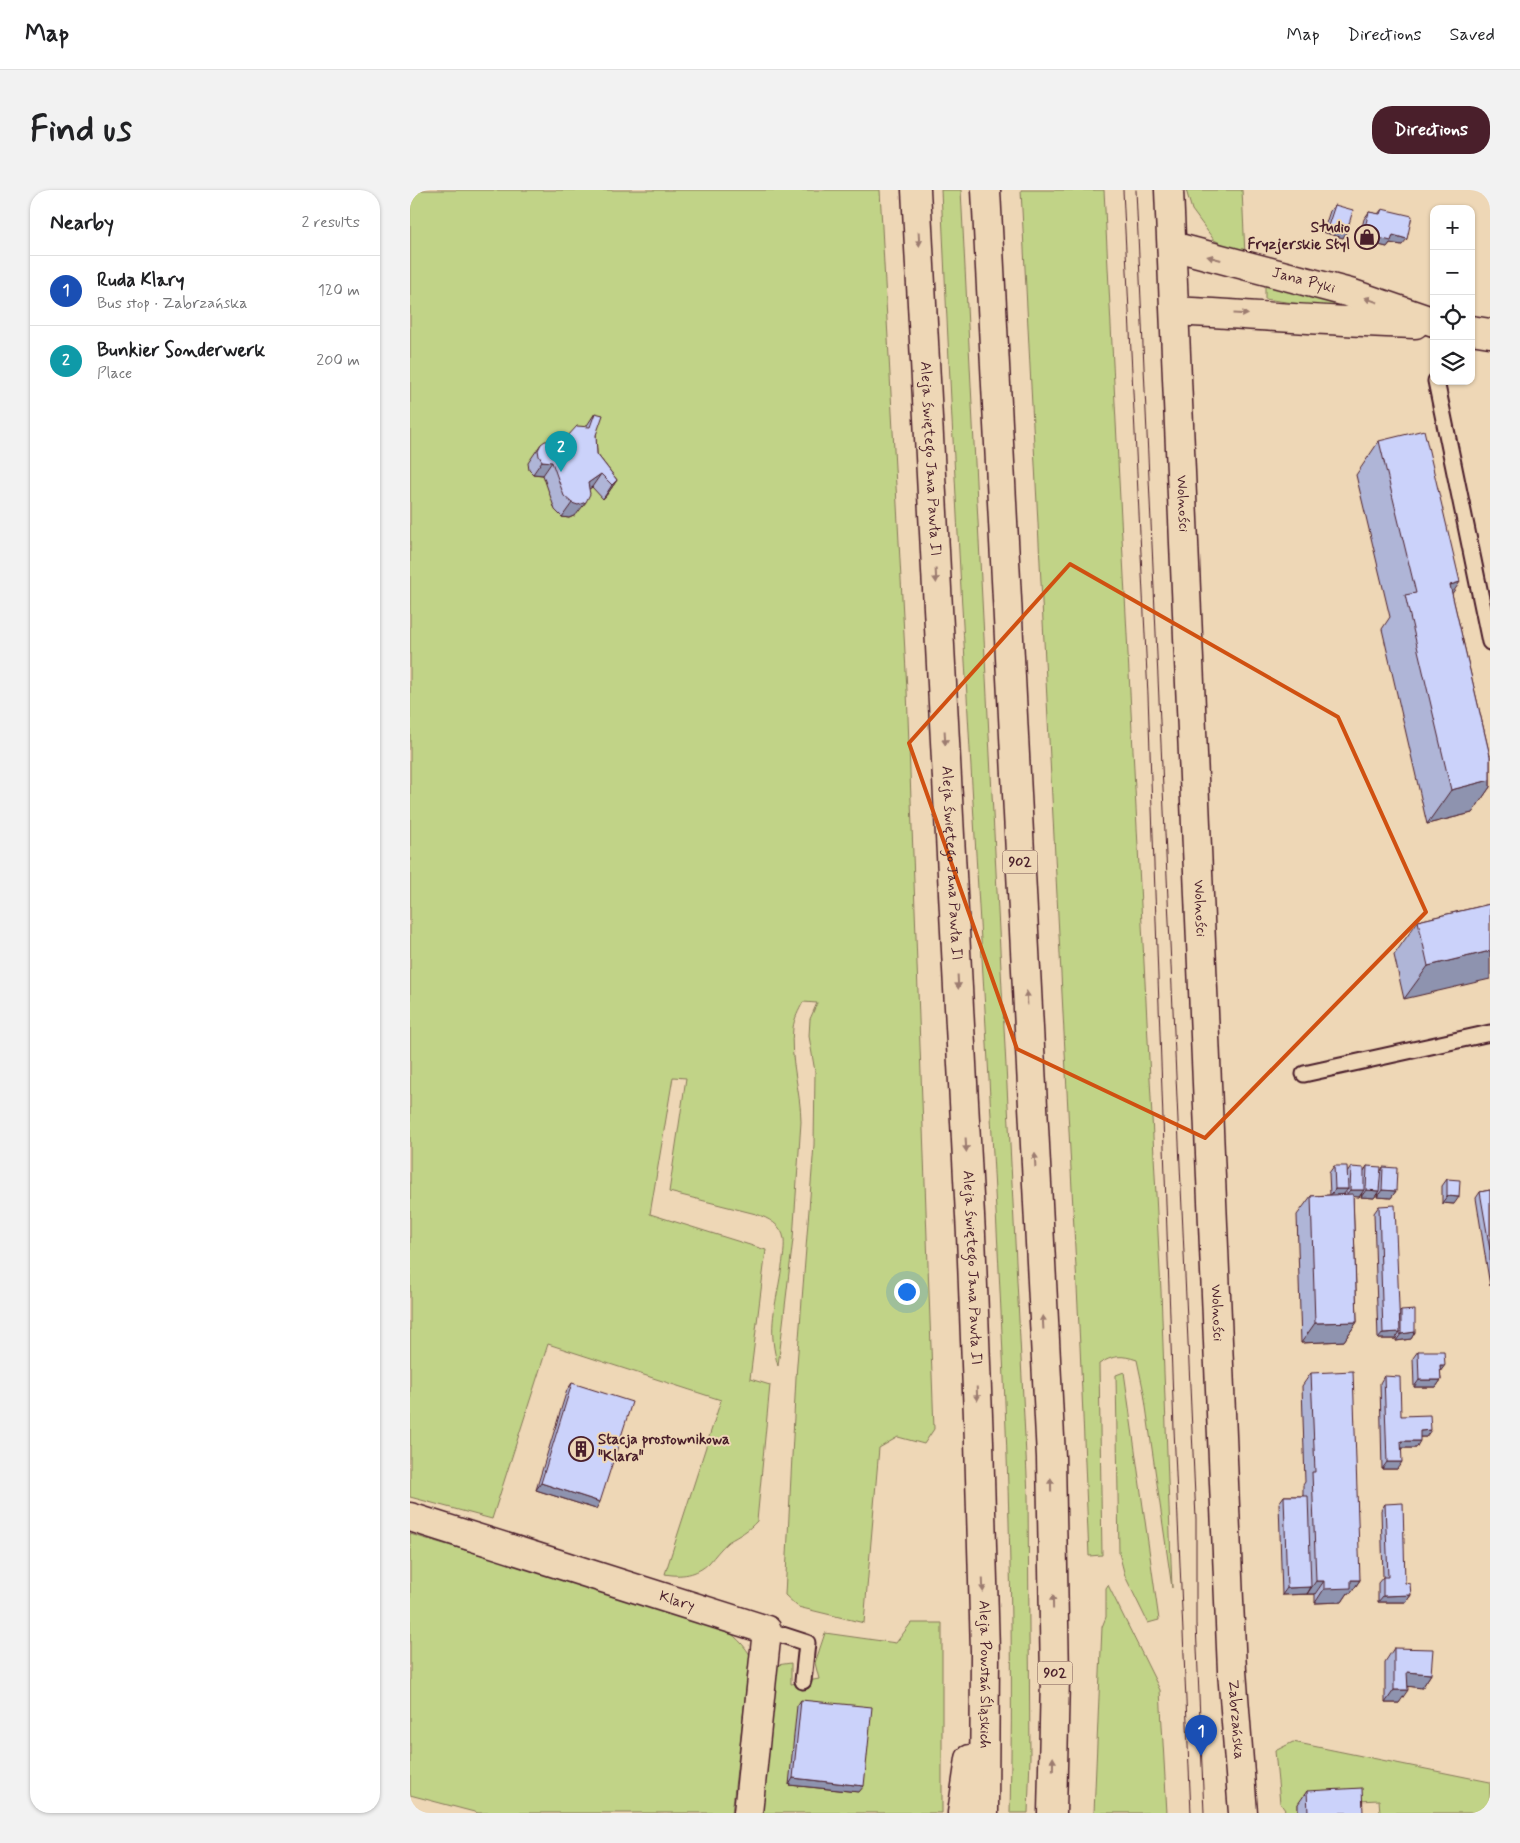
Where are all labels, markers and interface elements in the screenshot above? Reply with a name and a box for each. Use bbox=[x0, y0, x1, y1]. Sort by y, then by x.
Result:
text: Map bbox=[25, 19, 69, 50]
text: Map bbox=[1287, 23, 1320, 47]
text: Directions bbox=[1348, 23, 1422, 47]
text: Saved bbox=[1450, 23, 1495, 47]
button: Directions bbox=[1372, 106, 1490, 154]
text: Find us bbox=[30, 107, 132, 153]
map controls bbox=[1430, 205, 1475, 385]
button: + bbox=[1430, 205, 1475, 250]
text: Nearby bbox=[50, 209, 114, 237]
text: 2 results bbox=[302, 212, 360, 233]
place label: Studio Fryzjerskie Styl bbox=[1248, 218, 1350, 255]
shop icon: Studio Fryzjerskie Styl bbox=[1354, 224, 1380, 250]
one-way arrow bbox=[915, 231, 923, 247]
button: − bbox=[1430, 250, 1475, 295]
one-way arrow bbox=[1207, 253, 1222, 261]
street label: Jana Pyki bbox=[1270, 263, 1337, 299]
text: Ruda Klary bbox=[97, 268, 184, 293]
text: 1 bbox=[62, 280, 70, 301]
text: 120 m bbox=[318, 280, 360, 301]
text: Bus stop · Zabrzańska bbox=[97, 293, 248, 314]
button: locate bbox=[1430, 295, 1475, 340]
one-way arrow bbox=[1363, 296, 1378, 304]
one-way arrow bbox=[1233, 311, 1249, 319]
text: Bunkier Sonderwerk bbox=[97, 338, 265, 363]
button: layers bbox=[1430, 340, 1475, 385]
text: 2 bbox=[62, 350, 70, 371]
text: 200 m bbox=[316, 350, 360, 371]
street label: Aleja świętego Jana Pawła II bbox=[915, 361, 945, 556]
text: Place bbox=[97, 363, 132, 384]
pin: 2 bbox=[545, 431, 577, 472]
street label: Wolności bbox=[1171, 475, 1194, 533]
one-way arrow bbox=[933, 568, 941, 584]
one-way arrow bbox=[941, 730, 949, 746]
street label: Aleja świętego Jana Pawła II bbox=[936, 765, 967, 961]
road number: 902 bbox=[1002, 850, 1038, 874]
street label: Wolności bbox=[1188, 879, 1211, 937]
one-way arrow bbox=[954, 975, 962, 991]
one-way arrow bbox=[1022, 989, 1030, 1005]
one-way arrow bbox=[963, 1137, 971, 1153]
one-way arrow bbox=[1031, 1152, 1039, 1168]
street label: Aleja świętego Jana Pawła II bbox=[958, 1170, 986, 1365]
your location bbox=[894, 1279, 920, 1305]
street label: Wolności bbox=[1206, 1284, 1228, 1342]
one-way arrow bbox=[1039, 1314, 1047, 1330]
one-way arrow bbox=[974, 1387, 982, 1403]
place label: Stacja prostownikowa "Klara" bbox=[598, 1430, 730, 1467]
building icon: Stacja prostownikowa "Klara" bbox=[568, 1436, 594, 1462]
one-way arrow bbox=[1047, 1476, 1055, 1492]
one-way arrow bbox=[979, 1577, 987, 1593]
street label: Klary bbox=[657, 1587, 697, 1616]
one-way arrow bbox=[1049, 1594, 1057, 1610]
street label: Aleja Powstań Śląskich bbox=[974, 1600, 996, 1749]
road number: 902 bbox=[1038, 1662, 1072, 1685]
street label: Zabrzańska bbox=[1223, 1679, 1249, 1760]
pin: 1 bbox=[1185, 1715, 1217, 1756]
one-way arrow bbox=[1049, 1756, 1057, 1772]

